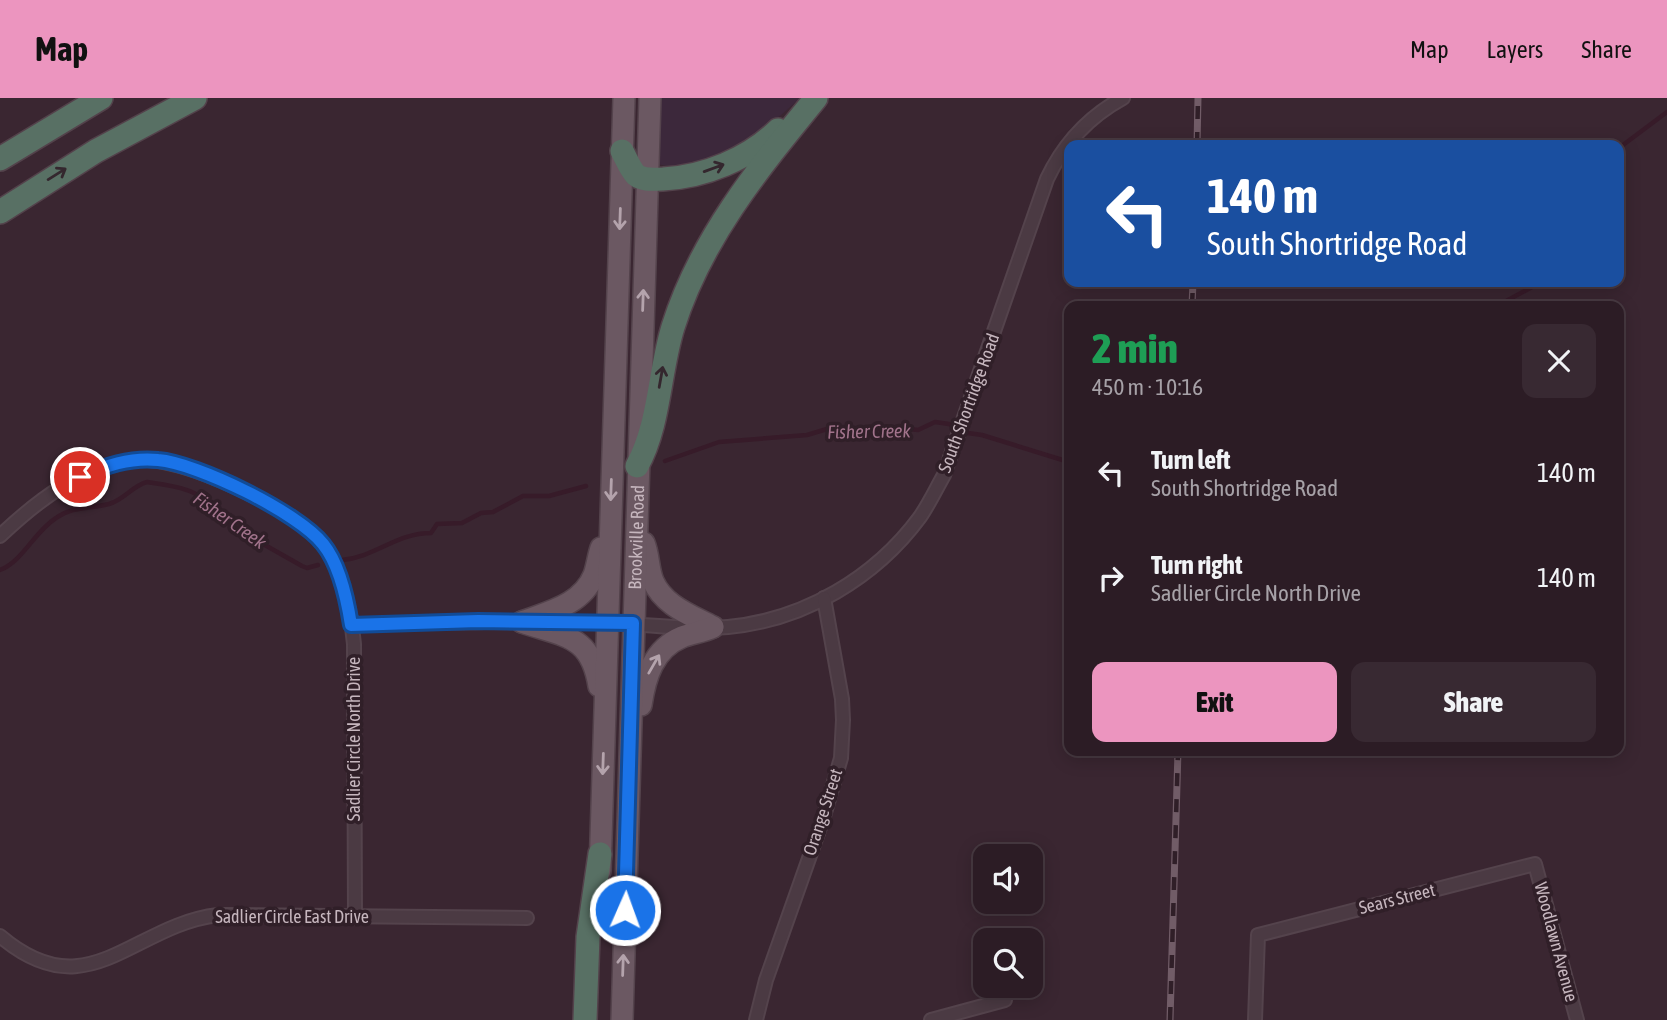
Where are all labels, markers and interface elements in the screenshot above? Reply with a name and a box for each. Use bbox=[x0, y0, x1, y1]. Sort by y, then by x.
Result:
text: Map bbox=[35, 30, 88, 68]
text: Map bbox=[1410, 36, 1449, 63]
text: Layers bbox=[1487, 36, 1543, 63]
text: Share bbox=[1581, 36, 1632, 63]
one-way arrow bbox=[703, 161, 725, 173]
one-way arrow bbox=[47, 167, 66, 182]
text: 140 m bbox=[1207, 167, 1318, 223]
icon: left bbox=[1092, 168, 1183, 259]
one-way arrow bbox=[614, 207, 627, 230]
text: South Shortridge Road bbox=[1207, 225, 1467, 262]
one-way arrow bbox=[637, 288, 650, 311]
text: 2 min bbox=[1092, 324, 1178, 372]
button: close bbox=[1522, 324, 1596, 398]
street label: South Shortridge Road bbox=[934, 330, 1003, 475]
one-way arrow bbox=[655, 366, 668, 389]
text: 450 m · 10:16 bbox=[1092, 374, 1203, 400]
water label: Fisher Creek bbox=[827, 419, 912, 443]
text: Turn left bbox=[1151, 445, 1231, 475]
pin bbox=[50, 447, 110, 507]
icon: left bbox=[1092, 454, 1130, 492]
icon: arrive bbox=[61, 458, 99, 496]
text: 140 m bbox=[1537, 458, 1596, 488]
text: South Shortridge Road bbox=[1151, 475, 1338, 501]
one-way arrow bbox=[604, 478, 617, 501]
street label: Brookville Road bbox=[624, 485, 648, 590]
water label: Fisher Creek bbox=[189, 487, 271, 553]
text: Turn right bbox=[1151, 550, 1242, 580]
icon: right bbox=[1092, 559, 1130, 597]
text: 140 m bbox=[1537, 563, 1596, 593]
text: Sadlier Circle North Drive bbox=[1151, 580, 1361, 606]
one-way arrow bbox=[647, 654, 661, 674]
street label: Sadlier Circle North Drive bbox=[343, 657, 364, 821]
button: Exit bbox=[1092, 662, 1337, 742]
button: Share bbox=[1351, 662, 1596, 742]
one-way arrow bbox=[597, 753, 610, 776]
street label: Orange Street bbox=[799, 766, 846, 858]
map controls bbox=[973, 844, 1043, 998]
button: sound bbox=[973, 844, 1043, 914]
position arrow bbox=[588, 873, 662, 947]
street label: Sears Street bbox=[1357, 879, 1437, 918]
street label: Woodlawn Avenue bbox=[1530, 880, 1583, 1004]
street label: Sadlier Circle East Drive bbox=[215, 906, 369, 927]
button: search bbox=[973, 928, 1043, 998]
one-way arrow bbox=[617, 954, 630, 977]

